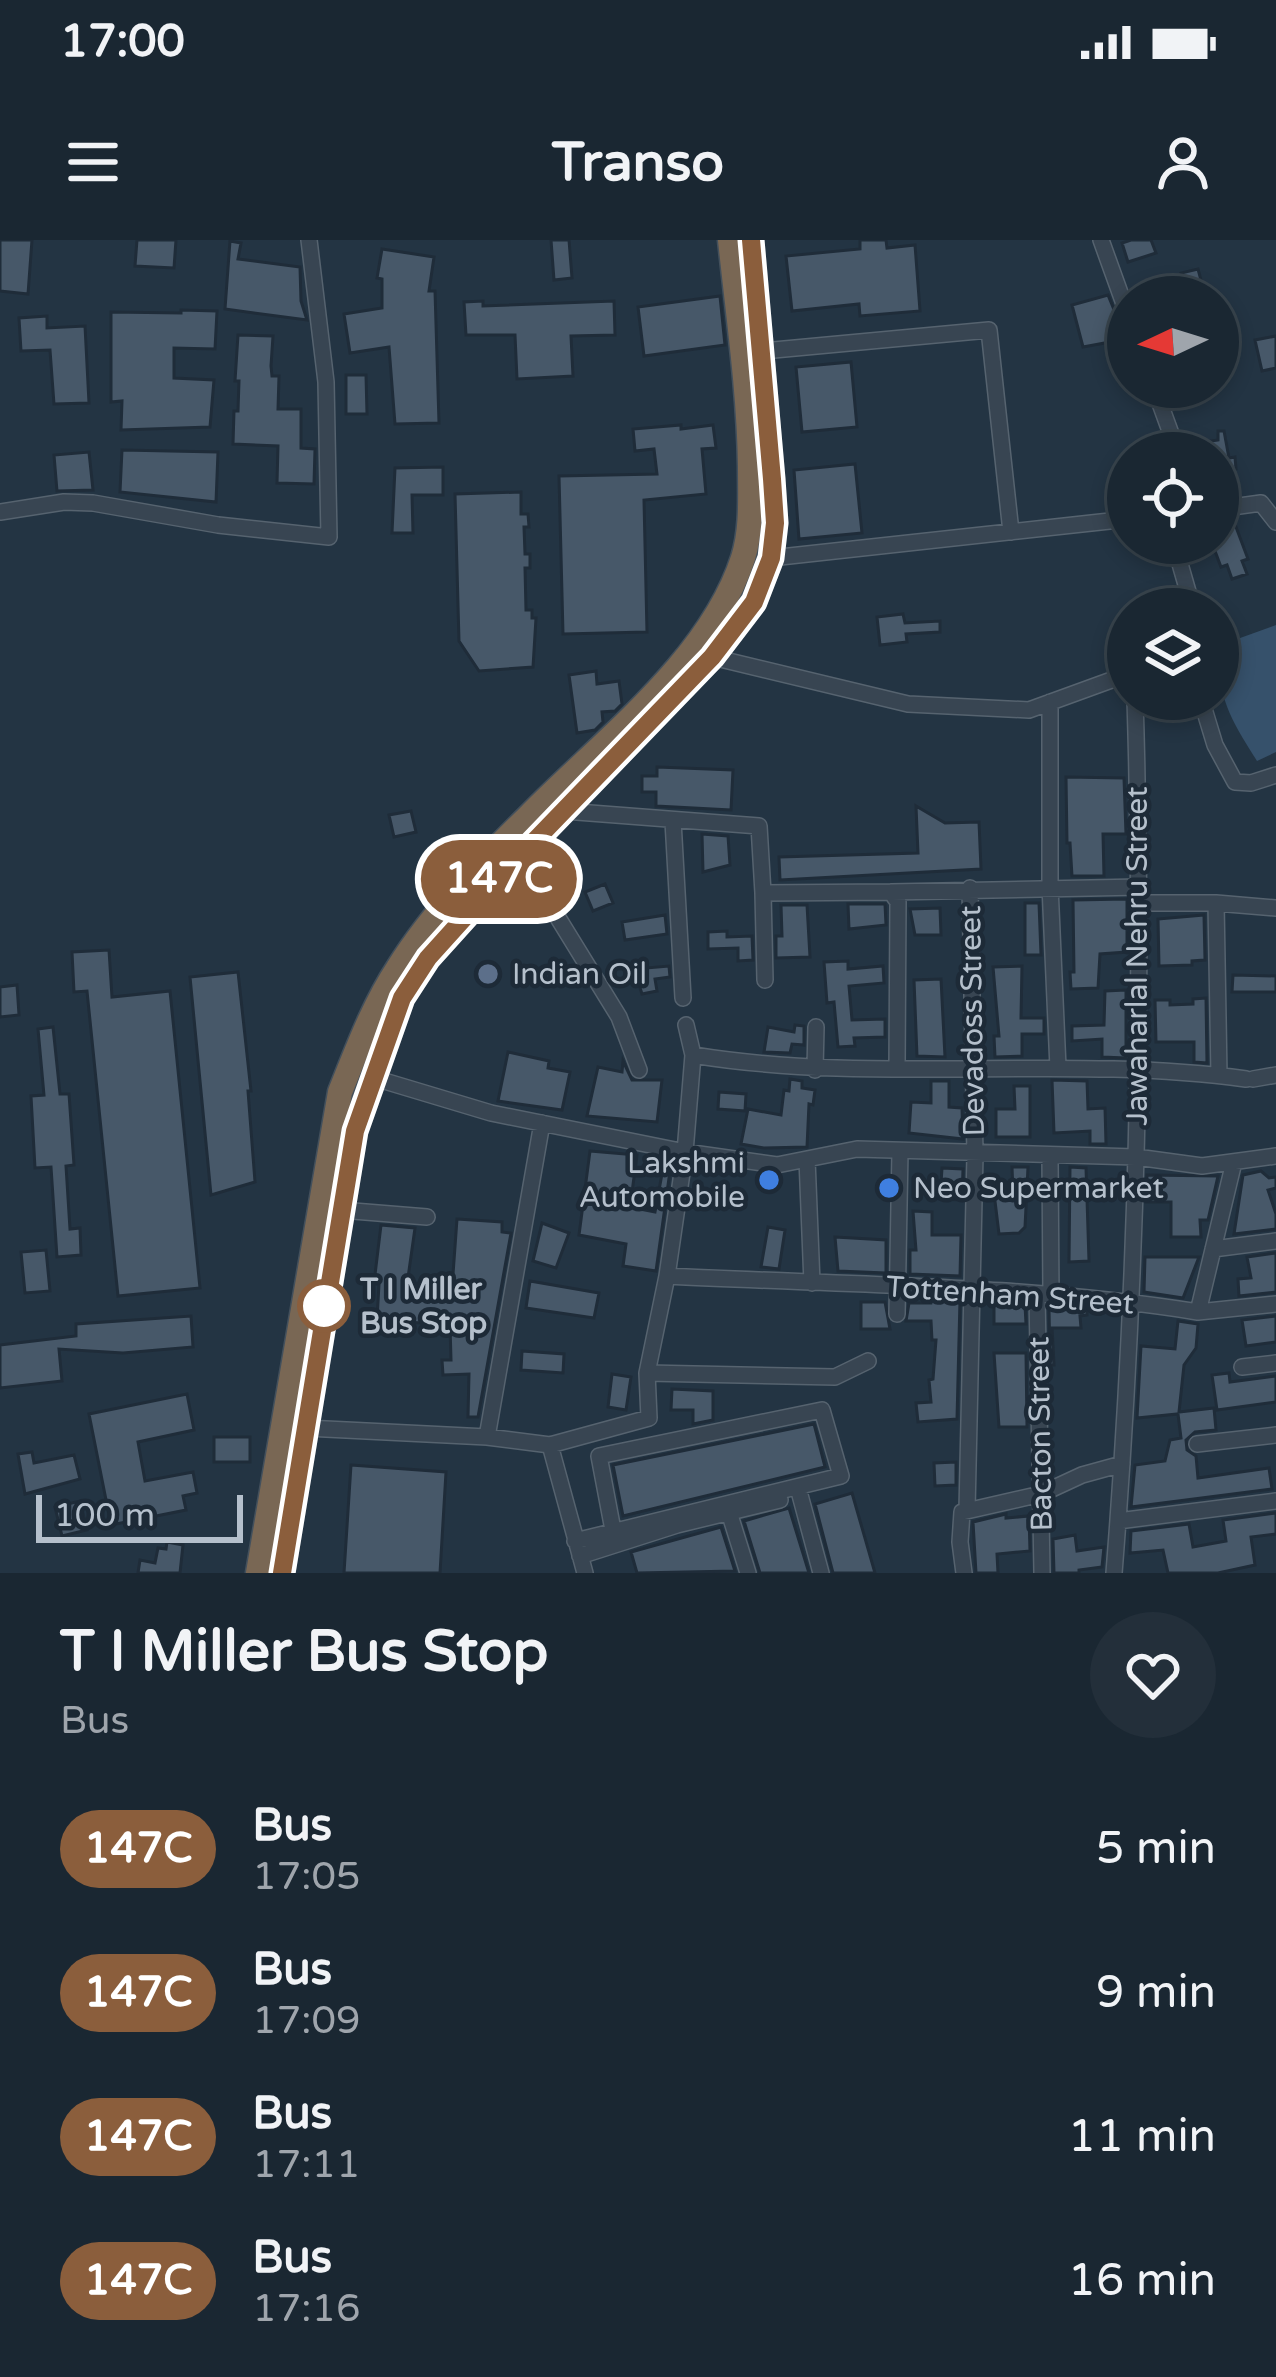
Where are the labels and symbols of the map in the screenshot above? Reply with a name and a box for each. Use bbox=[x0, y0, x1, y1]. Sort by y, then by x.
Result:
north arrow bbox=[1107, 276, 1239, 408]
street label: Jawaharlal Nehru Street bbox=[1119, 786, 1156, 1126]
line badge: 147C bbox=[415, 840, 583, 918]
street label: Devadoss Street bbox=[952, 905, 993, 1137]
place label: Indian Oil bbox=[512, 956, 647, 993]
marker: Indian Oil bbox=[475, 961, 501, 987]
place label: Lakshmi Automobile bbox=[579, 1145, 745, 1216]
marker: Lakshmi Automobile bbox=[756, 1167, 782, 1193]
place label: Neo Supermarket bbox=[913, 1170, 1164, 1207]
marker: Neo Supermarket bbox=[876, 1175, 902, 1201]
street label: Tottenham Street bbox=[885, 1268, 1135, 1323]
place label: T I Miller Bus Stop bbox=[359, 1271, 487, 1342]
marker: T I Miller Bus Stop bbox=[299, 1281, 349, 1331]
street label: Bacton Street bbox=[1020, 1336, 1061, 1532]
scale bar bbox=[36, 1489, 243, 1542]

